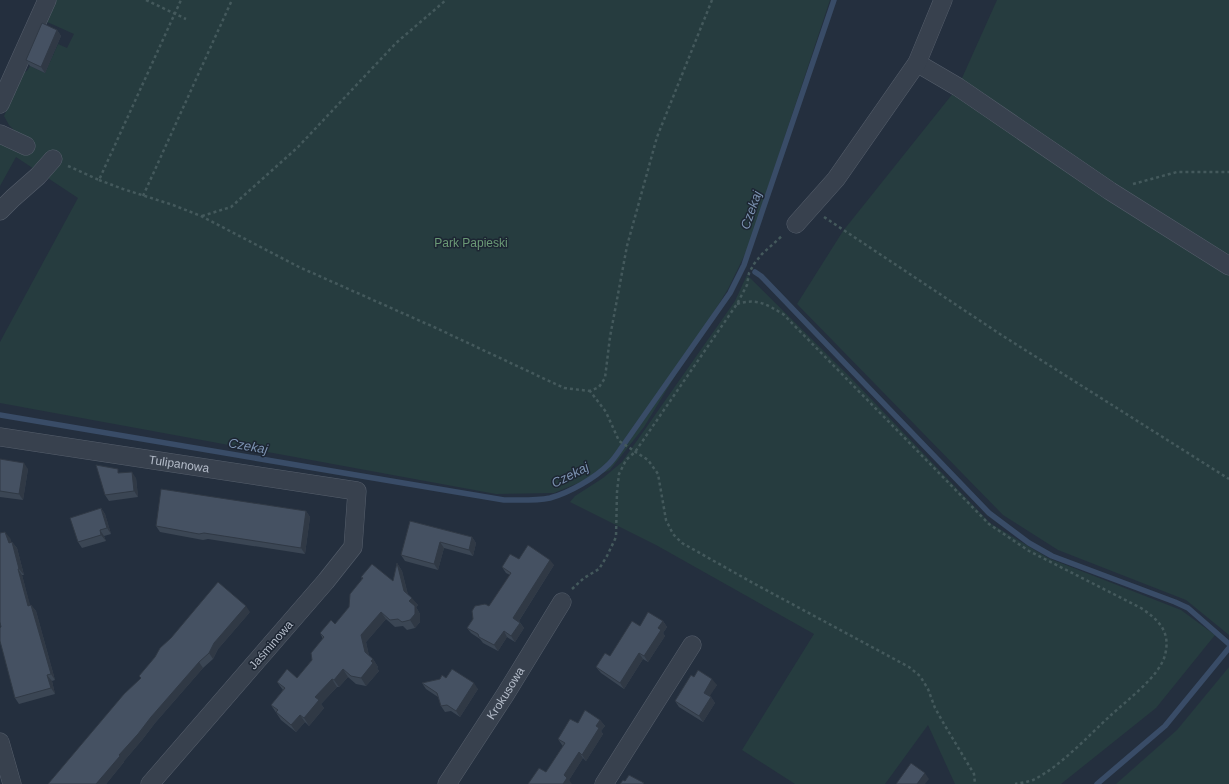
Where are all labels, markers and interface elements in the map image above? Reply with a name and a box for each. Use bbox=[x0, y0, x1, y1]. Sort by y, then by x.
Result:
water label: Czekaj bbox=[737, 188, 765, 231]
park label: Park Papieski bbox=[434, 236, 508, 250]
water label: Czekaj bbox=[227, 435, 270, 457]
street label: Tulipanowa bbox=[148, 453, 210, 476]
water label: Czekaj bbox=[549, 459, 592, 491]
street label: Jaśminowa bbox=[246, 618, 296, 672]
street label: Krokusowa bbox=[484, 664, 528, 722]

